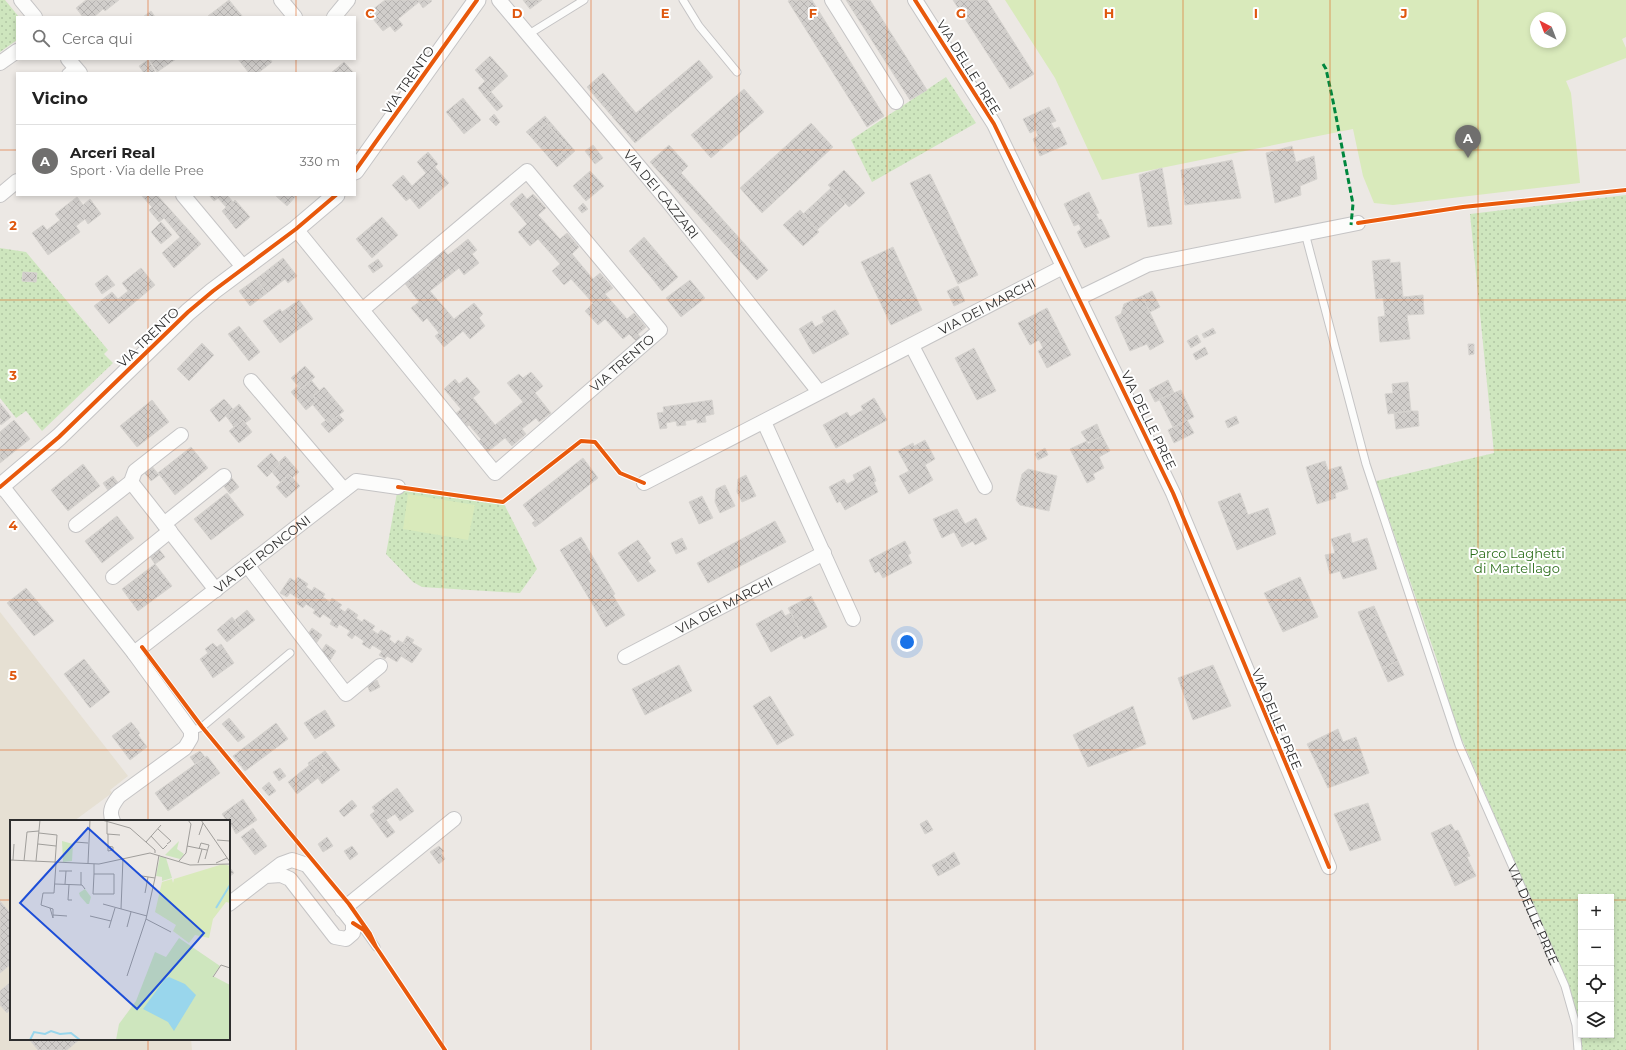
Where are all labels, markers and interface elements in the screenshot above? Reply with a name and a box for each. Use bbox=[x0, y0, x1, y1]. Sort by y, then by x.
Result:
text: C bbox=[365, 5, 375, 21]
text: D bbox=[512, 5, 523, 21]
text: E bbox=[661, 5, 670, 21]
text: F bbox=[809, 5, 817, 21]
text: G bbox=[956, 5, 966, 21]
text: H bbox=[1104, 5, 1114, 21]
text: I bbox=[1254, 5, 1258, 21]
text: J bbox=[1399, 5, 1408, 21]
north arrow bbox=[1530, 12, 1566, 48]
search box bbox=[16, 16, 356, 60]
street label: VIA DELLE PREE bbox=[933, 17, 1005, 117]
icon: search bbox=[30, 27, 52, 49]
text: Cerca qui bbox=[62, 29, 133, 48]
street label: VIA TRENTO bbox=[379, 43, 438, 117]
text: Vicino bbox=[32, 88, 88, 108]
pin: A bbox=[1455, 125, 1481, 158]
text: Arceri Real bbox=[70, 143, 155, 162]
street label: VIA DEI CAZZARI bbox=[620, 146, 702, 242]
text: A bbox=[40, 153, 50, 169]
text: 330 m bbox=[300, 153, 340, 169]
text: Sport · Via delle Pree bbox=[70, 162, 204, 178]
text: 2 bbox=[9, 217, 17, 233]
street label: VIA DEI MARCHI bbox=[936, 274, 1038, 338]
street label: VIA TRENTO bbox=[114, 303, 182, 371]
street label: VIA TRENTO bbox=[587, 331, 658, 395]
text: 3 bbox=[8, 367, 17, 383]
street label: VIA DELLE PREE bbox=[1118, 368, 1180, 472]
street label: VIA DEI RONCONI bbox=[211, 511, 313, 596]
text: 4 bbox=[9, 517, 18, 533]
park label: Parco Laghetti di Martellago bbox=[1469, 545, 1565, 576]
street label: VIA DEI MARCHI bbox=[673, 573, 775, 637]
your location bbox=[897, 632, 917, 652]
street label: VIA DELLE PREE bbox=[1248, 666, 1306, 772]
text: 5 bbox=[9, 667, 17, 683]
inset map bbox=[10, 820, 230, 1040]
street label: VIA DELLE PREE bbox=[1504, 862, 1563, 967]
map controls bbox=[1578, 894, 1614, 1038]
button: + bbox=[1578, 894, 1614, 930]
button: − bbox=[1578, 930, 1614, 966]
button: locate bbox=[1578, 966, 1614, 1002]
button: layers bbox=[1578, 1002, 1614, 1038]

